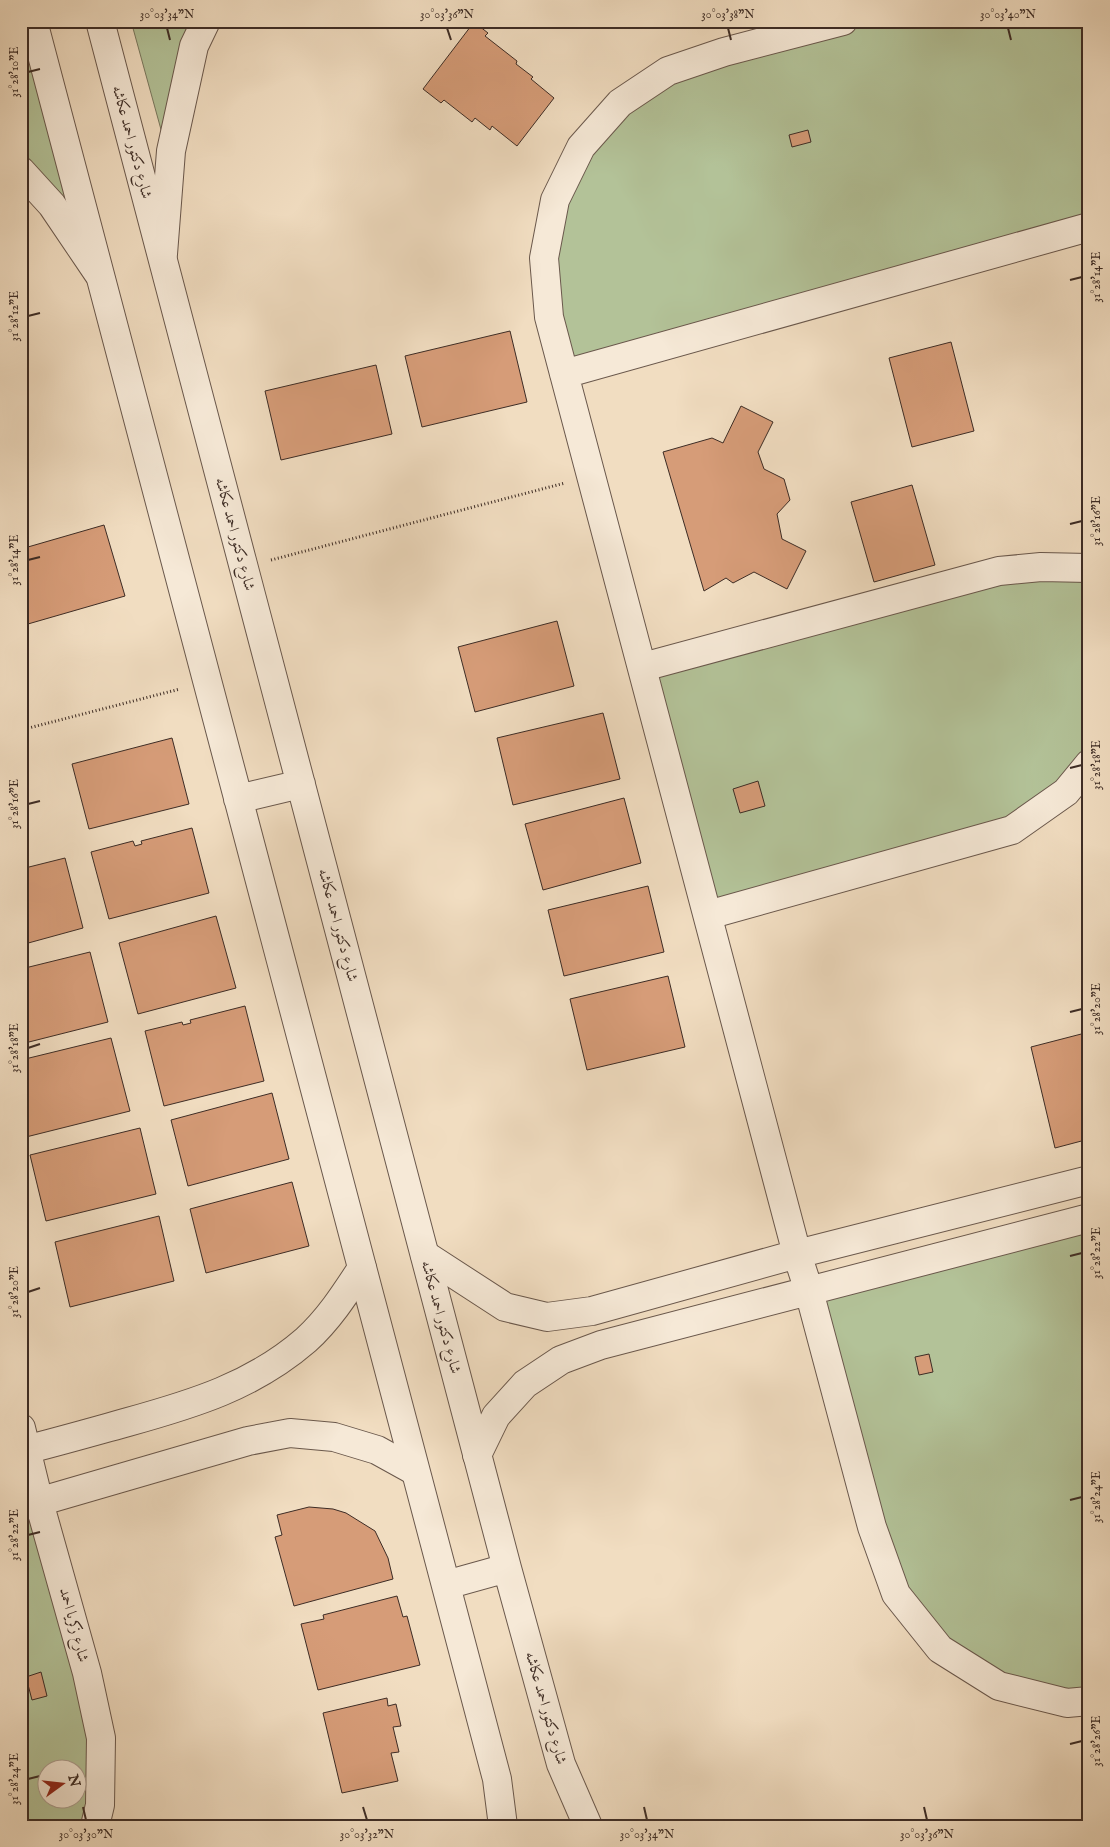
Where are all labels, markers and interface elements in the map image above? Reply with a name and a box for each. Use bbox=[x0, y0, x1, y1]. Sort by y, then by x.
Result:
text: 30°03'34"N bbox=[140, 7, 195, 22]
text: 30°03'36"N bbox=[420, 7, 474, 22]
text: 30°03'38"N bbox=[701, 7, 755, 22]
text: 30°03'40"N bbox=[980, 7, 1037, 22]
text: 31°28'10"E bbox=[7, 47, 22, 97]
street label: شارع دكتور احمد عكاشه bbox=[105, 83, 156, 201]
text: 31°28'14"E bbox=[1089, 251, 1104, 303]
text: 31°28'12"E bbox=[7, 291, 22, 341]
street label: شارع دكتور احمد عكاشه bbox=[208, 475, 259, 593]
text: 31°28'16"E bbox=[1089, 496, 1104, 546]
text: 31°28'14"E bbox=[7, 534, 22, 586]
text: 31°28'18"E bbox=[1089, 740, 1104, 790]
text: 31°28'16"E bbox=[7, 779, 22, 829]
street label: شارع دكتور احمد عكاشه bbox=[311, 866, 362, 984]
text: 31°28'20"E bbox=[1089, 983, 1104, 1035]
text: 31°28'18"E bbox=[7, 1023, 22, 1073]
text: 31°28'22"E bbox=[1089, 1227, 1104, 1279]
street label: شارع دكتور احمد عكاشه bbox=[414, 1258, 465, 1376]
text: 31°28'20"E bbox=[7, 1266, 22, 1318]
text: 31°28'24"E bbox=[1089, 1471, 1104, 1523]
text: 31°28'22"E bbox=[7, 1509, 22, 1561]
street label: شارع زكريا احمد bbox=[52, 1586, 93, 1665]
street label: شارع دكتور احمد عكاشه bbox=[518, 1649, 571, 1767]
text: 31°28'26"E bbox=[1089, 1715, 1104, 1767]
text: 31°28'24"E bbox=[7, 1753, 22, 1805]
north arrow bbox=[38, 1760, 88, 1810]
text: N bbox=[63, 1772, 84, 1789]
text: 30°03'30"N bbox=[59, 1827, 114, 1842]
text: 30°03'32"N bbox=[340, 1827, 395, 1842]
text: 30°03'34"N bbox=[620, 1827, 675, 1842]
text: 30°03'36"N bbox=[900, 1827, 954, 1842]

